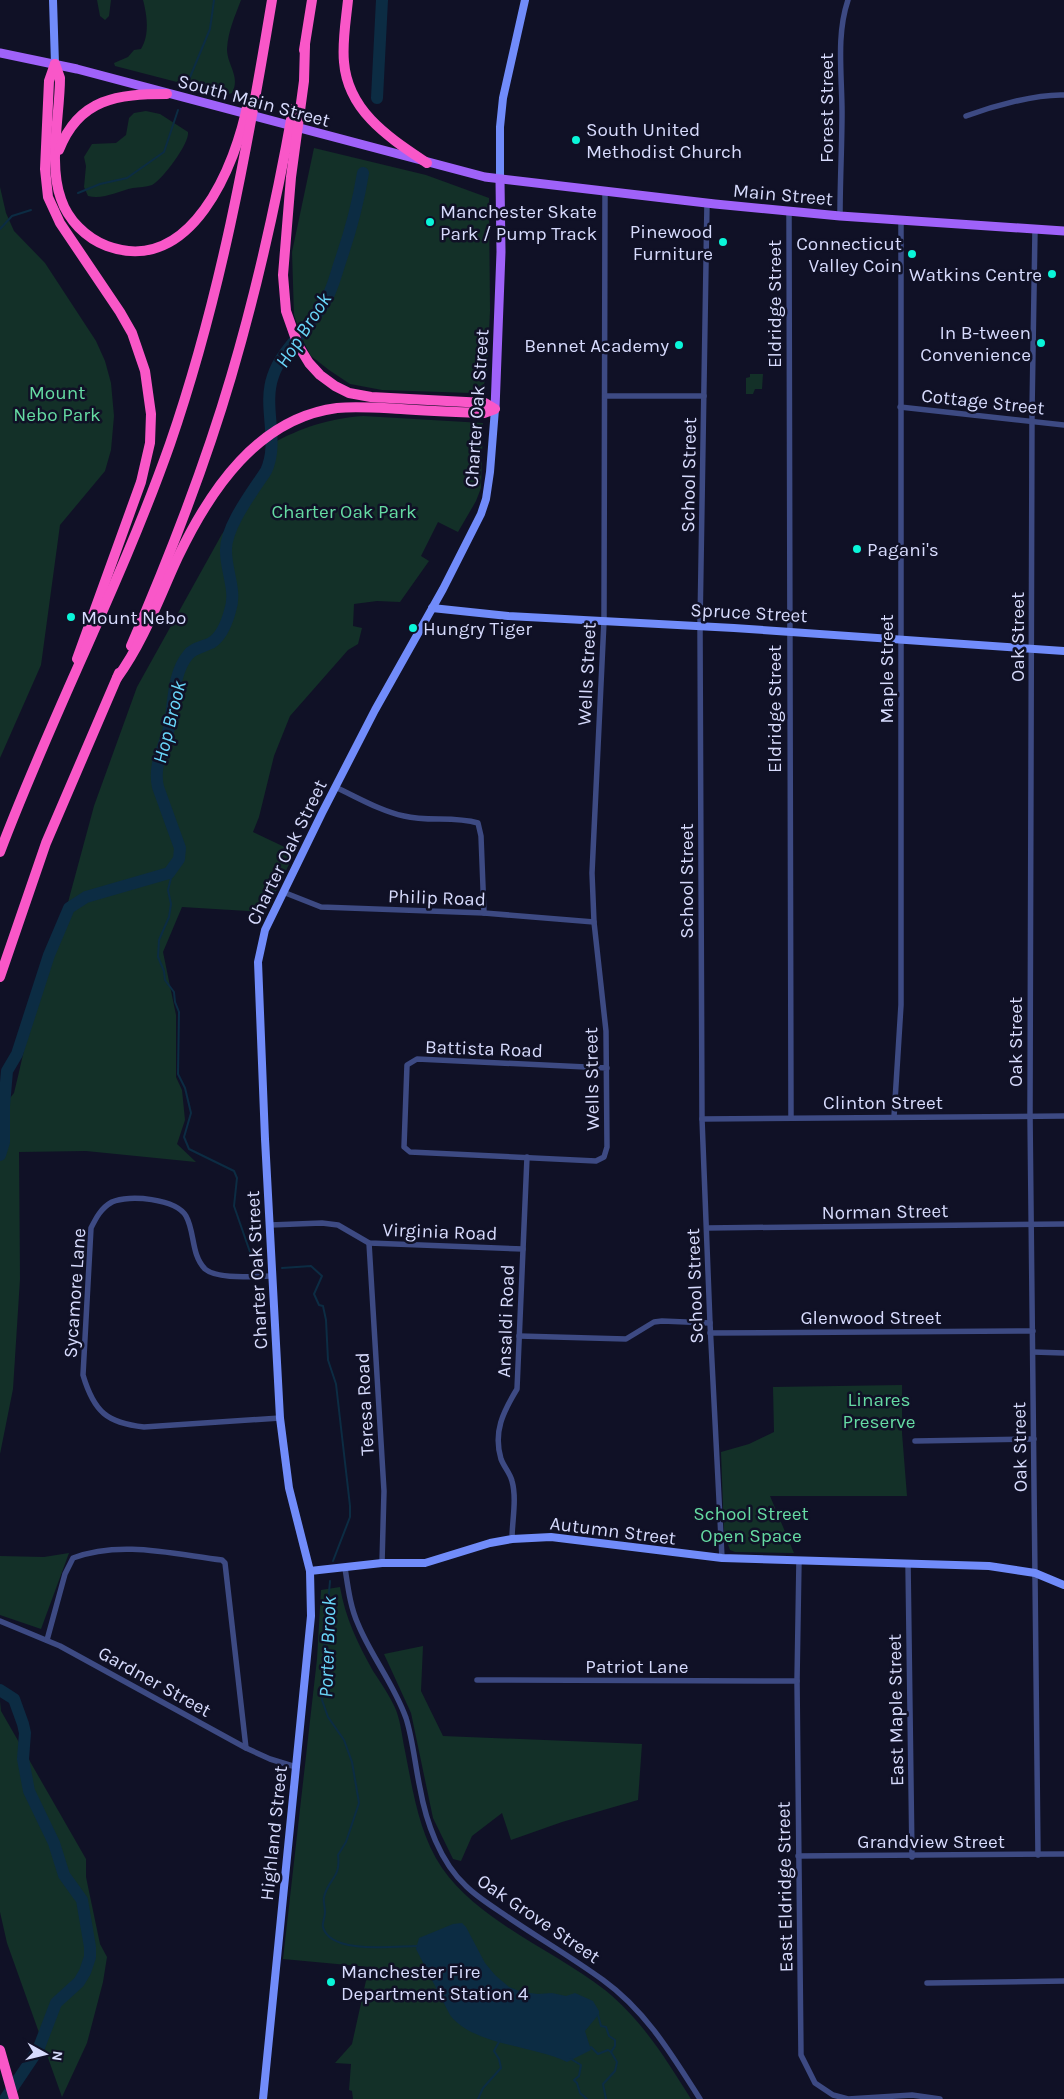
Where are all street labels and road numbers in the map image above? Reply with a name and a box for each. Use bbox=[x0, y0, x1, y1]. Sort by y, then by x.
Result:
street label: Forest Street bbox=[816, 53, 838, 163]
street label: South Main Street bbox=[175, 70, 332, 132]
street label: Main Street bbox=[732, 180, 834, 210]
street label: Eldridge Street bbox=[764, 240, 786, 368]
street label: Charter Oak Street bbox=[460, 328, 494, 488]
street label: Cottage Street bbox=[920, 385, 1046, 419]
street label: School Street bbox=[677, 417, 701, 533]
street label: Oak Street bbox=[1007, 592, 1029, 682]
street label: Spruce Street bbox=[690, 599, 808, 627]
street label: Maple Street bbox=[876, 614, 898, 724]
street label: Wells Street bbox=[573, 622, 601, 726]
street label: Eldridge Street bbox=[764, 645, 786, 773]
street label: Charter Oak Street bbox=[242, 776, 332, 929]
street label: School Street bbox=[676, 823, 698, 939]
street label: Philip Road bbox=[388, 885, 486, 911]
street label: Oak Street bbox=[1005, 997, 1027, 1087]
street label: Wells Street bbox=[580, 1027, 604, 1131]
street label: Battista Road bbox=[425, 1036, 543, 1062]
street label: Clinton Street bbox=[823, 1092, 943, 1114]
street label: Charter Oak Street bbox=[242, 1190, 272, 1350]
street label: Norman Street bbox=[822, 1200, 949, 1224]
street label: Virginia Road bbox=[382, 1219, 498, 1245]
street label: Sycamore Lane bbox=[59, 1227, 91, 1359]
street label: School Street bbox=[682, 1228, 708, 1344]
street label: Ansaldi Road bbox=[493, 1264, 519, 1378]
street label: Glenwood Street bbox=[800, 1307, 942, 1329]
street label: Teresa Road bbox=[351, 1352, 379, 1456]
street label: Oak Street bbox=[1008, 1402, 1032, 1492]
street label: Autumn Street bbox=[549, 1512, 677, 1550]
street label: East Maple Street bbox=[884, 1634, 908, 1786]
street label: Gardner Street bbox=[94, 1642, 215, 1722]
street label: Patriot Lane bbox=[585, 1656, 689, 1678]
street label: Highland Street bbox=[256, 1764, 292, 1902]
street label: East Eldridge Street bbox=[773, 1801, 797, 1973]
street label: Grandview Street bbox=[857, 1831, 1005, 1853]
street label: Oak Grove Street bbox=[473, 1870, 604, 1968]

